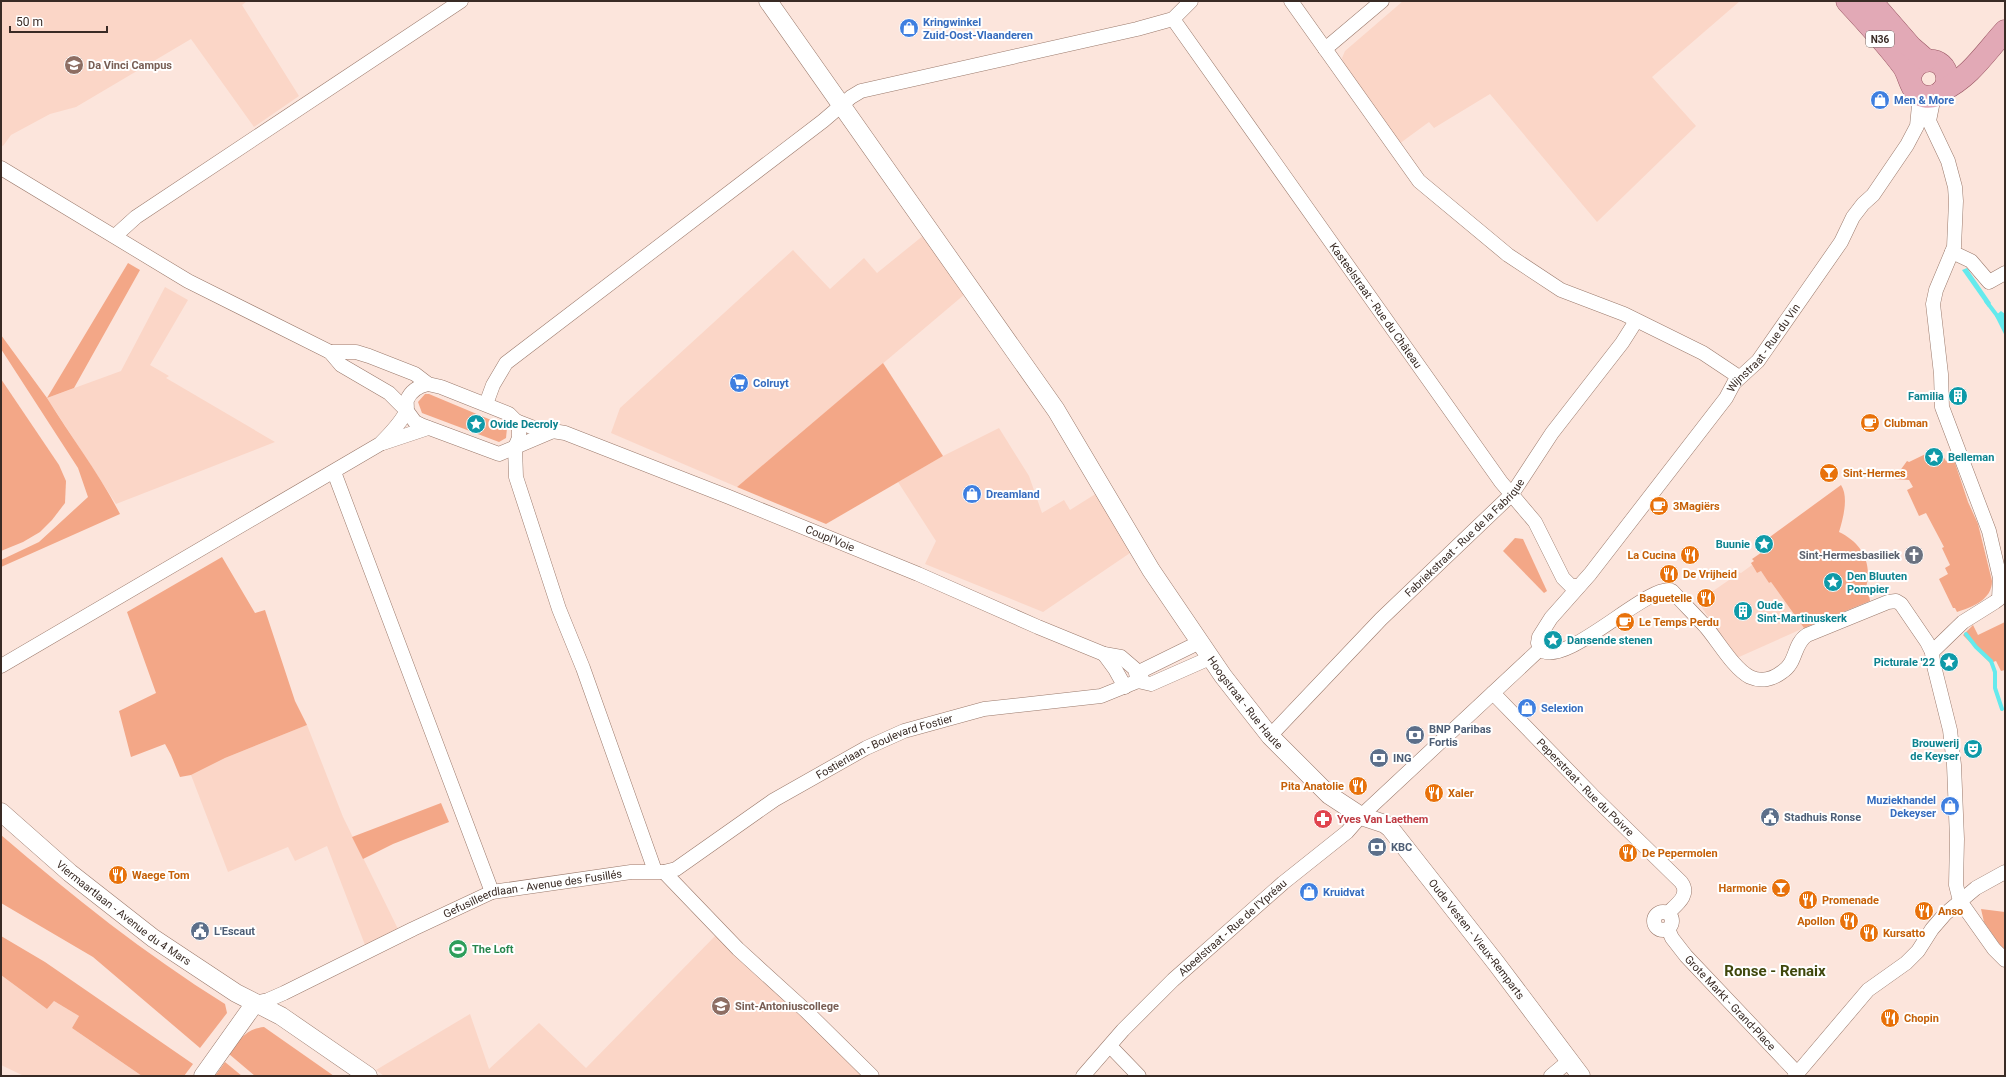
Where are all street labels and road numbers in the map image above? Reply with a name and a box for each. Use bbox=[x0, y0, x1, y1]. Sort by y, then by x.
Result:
road number: N36 bbox=[1866, 31, 1894, 47]
street label: Kasteelstraat - Rue du Château bbox=[1327, 240, 1424, 371]
street label: Wijnstraat - Rue du Vin bbox=[1724, 301, 1803, 394]
street label: Fabriekstraat - Rue de la Fabrique bbox=[1402, 476, 1527, 600]
street label: Coupl'Voie bbox=[803, 523, 857, 555]
street label: Hoogstraat - Rue Haute bbox=[1205, 654, 1285, 752]
street label: Fostierlaan - Boulevard Fostier bbox=[814, 712, 954, 782]
street label: Peperstraat - Rue du Poivre bbox=[1534, 736, 1636, 839]
street label: Viermaartlaan - Avenue du 4 Mars bbox=[53, 858, 193, 968]
street label: Gefusilleerdlaan - Avenue des Fusillés bbox=[441, 867, 623, 921]
street label: Abeelstraat - Rue de l'Ypréau bbox=[1176, 877, 1290, 979]
street label: Oude Vesten - Vieux-Remparts bbox=[1426, 877, 1527, 1002]
street label: Grote Markt - Grand-Place bbox=[1682, 953, 1778, 1053]

